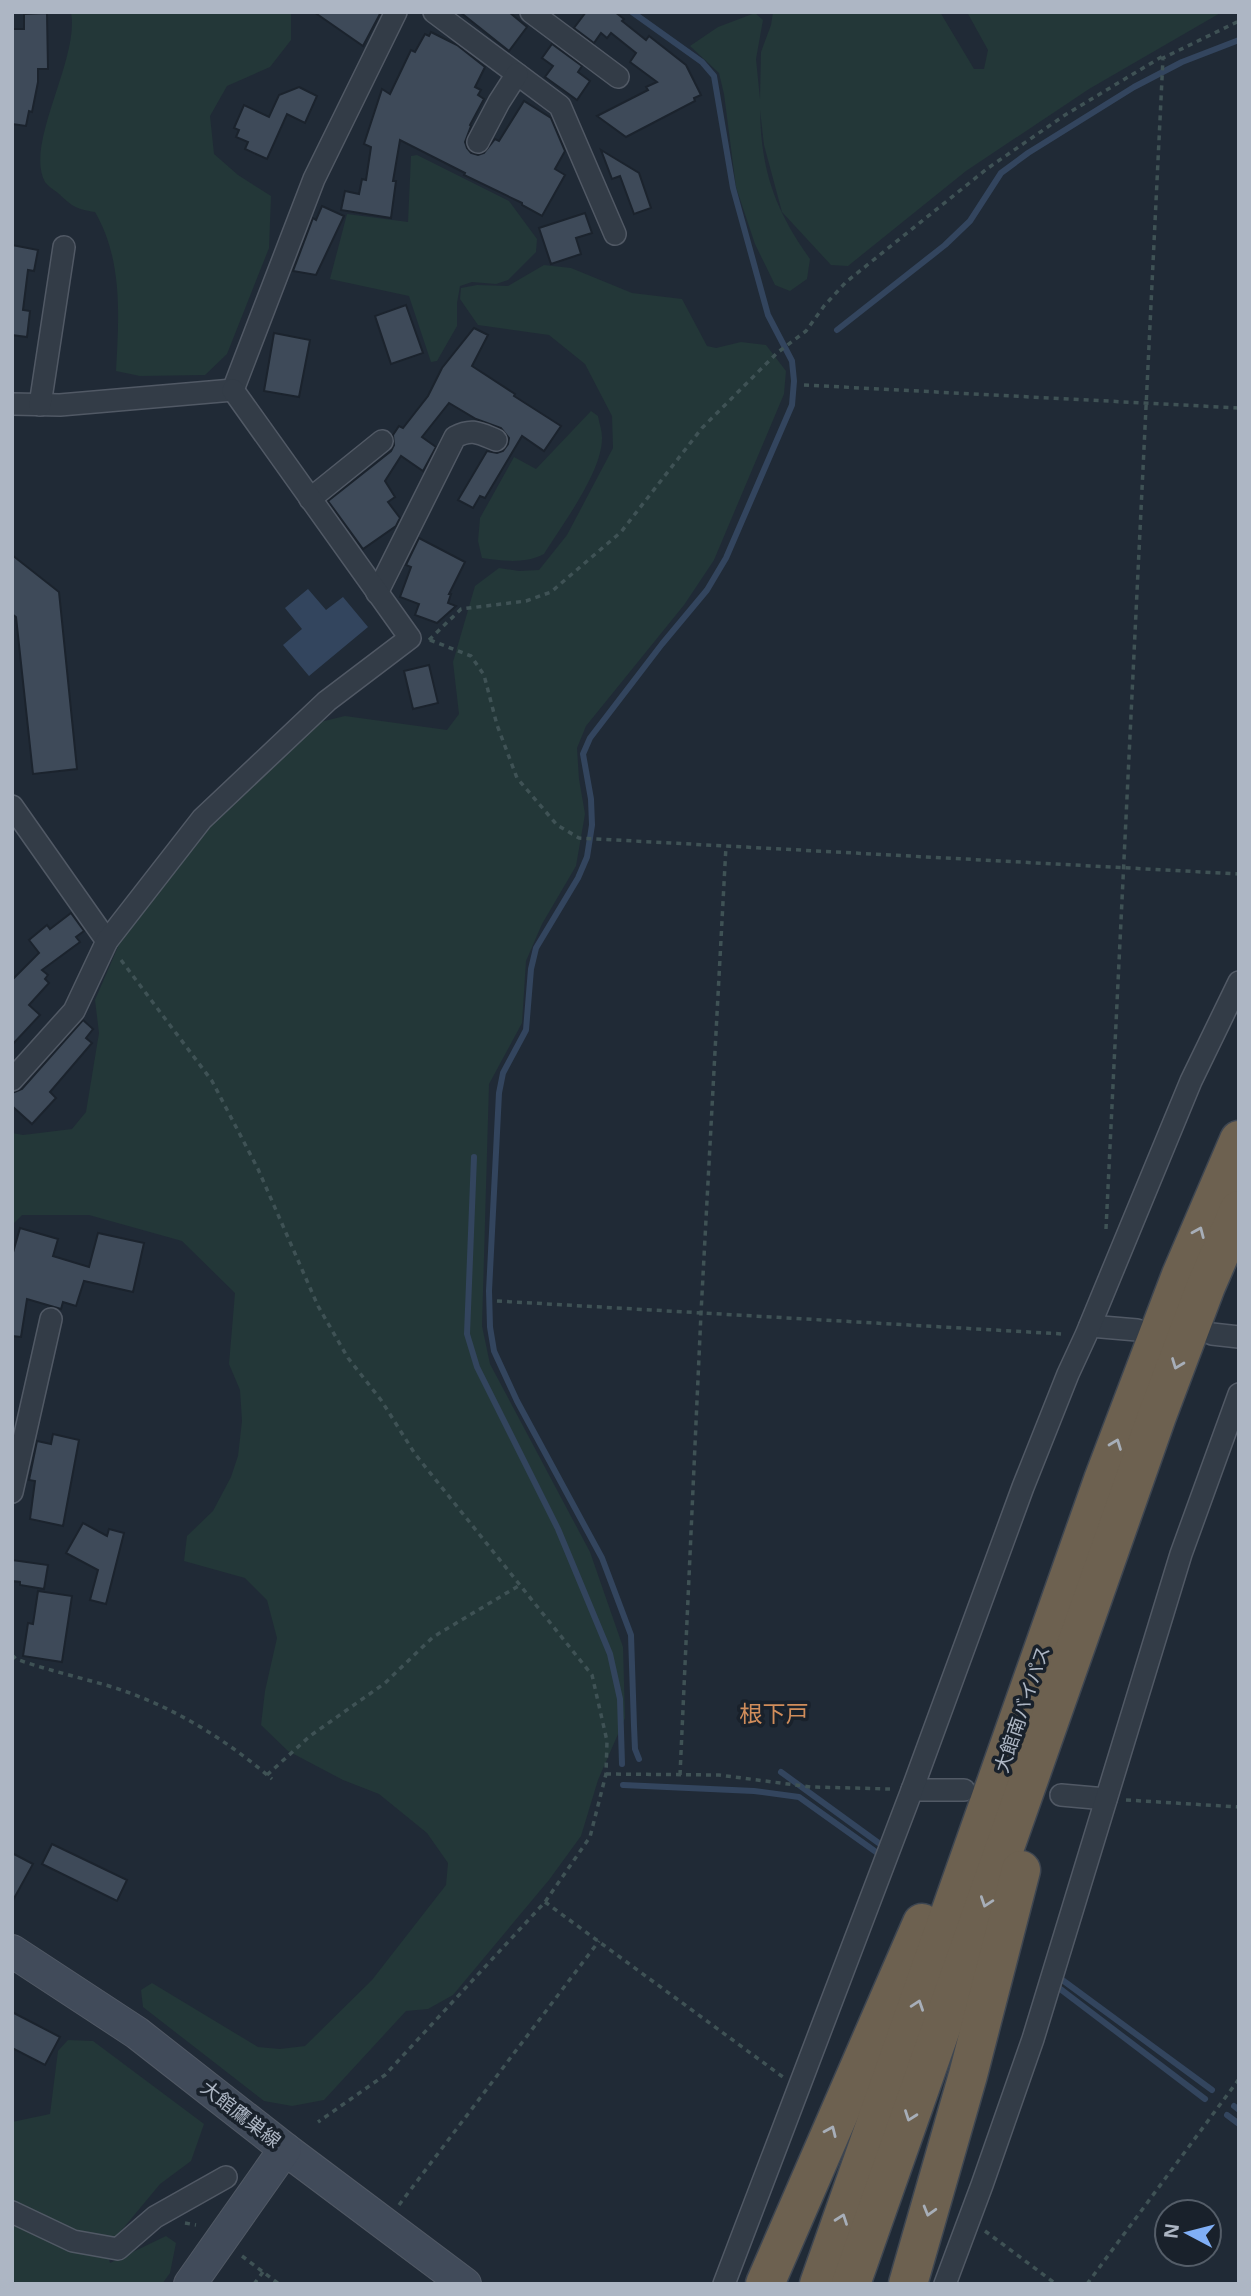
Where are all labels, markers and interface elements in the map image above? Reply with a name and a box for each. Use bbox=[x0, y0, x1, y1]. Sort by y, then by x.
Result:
one-way arrow bbox=[1191, 1227, 1205, 1239]
one-way arrow bbox=[1171, 1357, 1185, 1369]
one-way arrow bbox=[1108, 1439, 1122, 1451]
street label: 大館南バイパス bbox=[988, 1642, 1056, 1776]
district label: 根下戸 bbox=[740, 1697, 809, 1729]
one-way arrow bbox=[980, 1895, 994, 1907]
one-way arrow bbox=[910, 1999, 924, 2011]
street label: 大館鷹巣線 bbox=[196, 2075, 286, 2153]
one-way arrow bbox=[904, 2109, 918, 2122]
one-way arrow bbox=[823, 2126, 837, 2138]
north arrow bbox=[1153, 2198, 1223, 2268]
one-way arrow bbox=[923, 2204, 937, 2216]
one-way arrow bbox=[834, 2214, 848, 2226]
text: N bbox=[1157, 2222, 1185, 2240]

